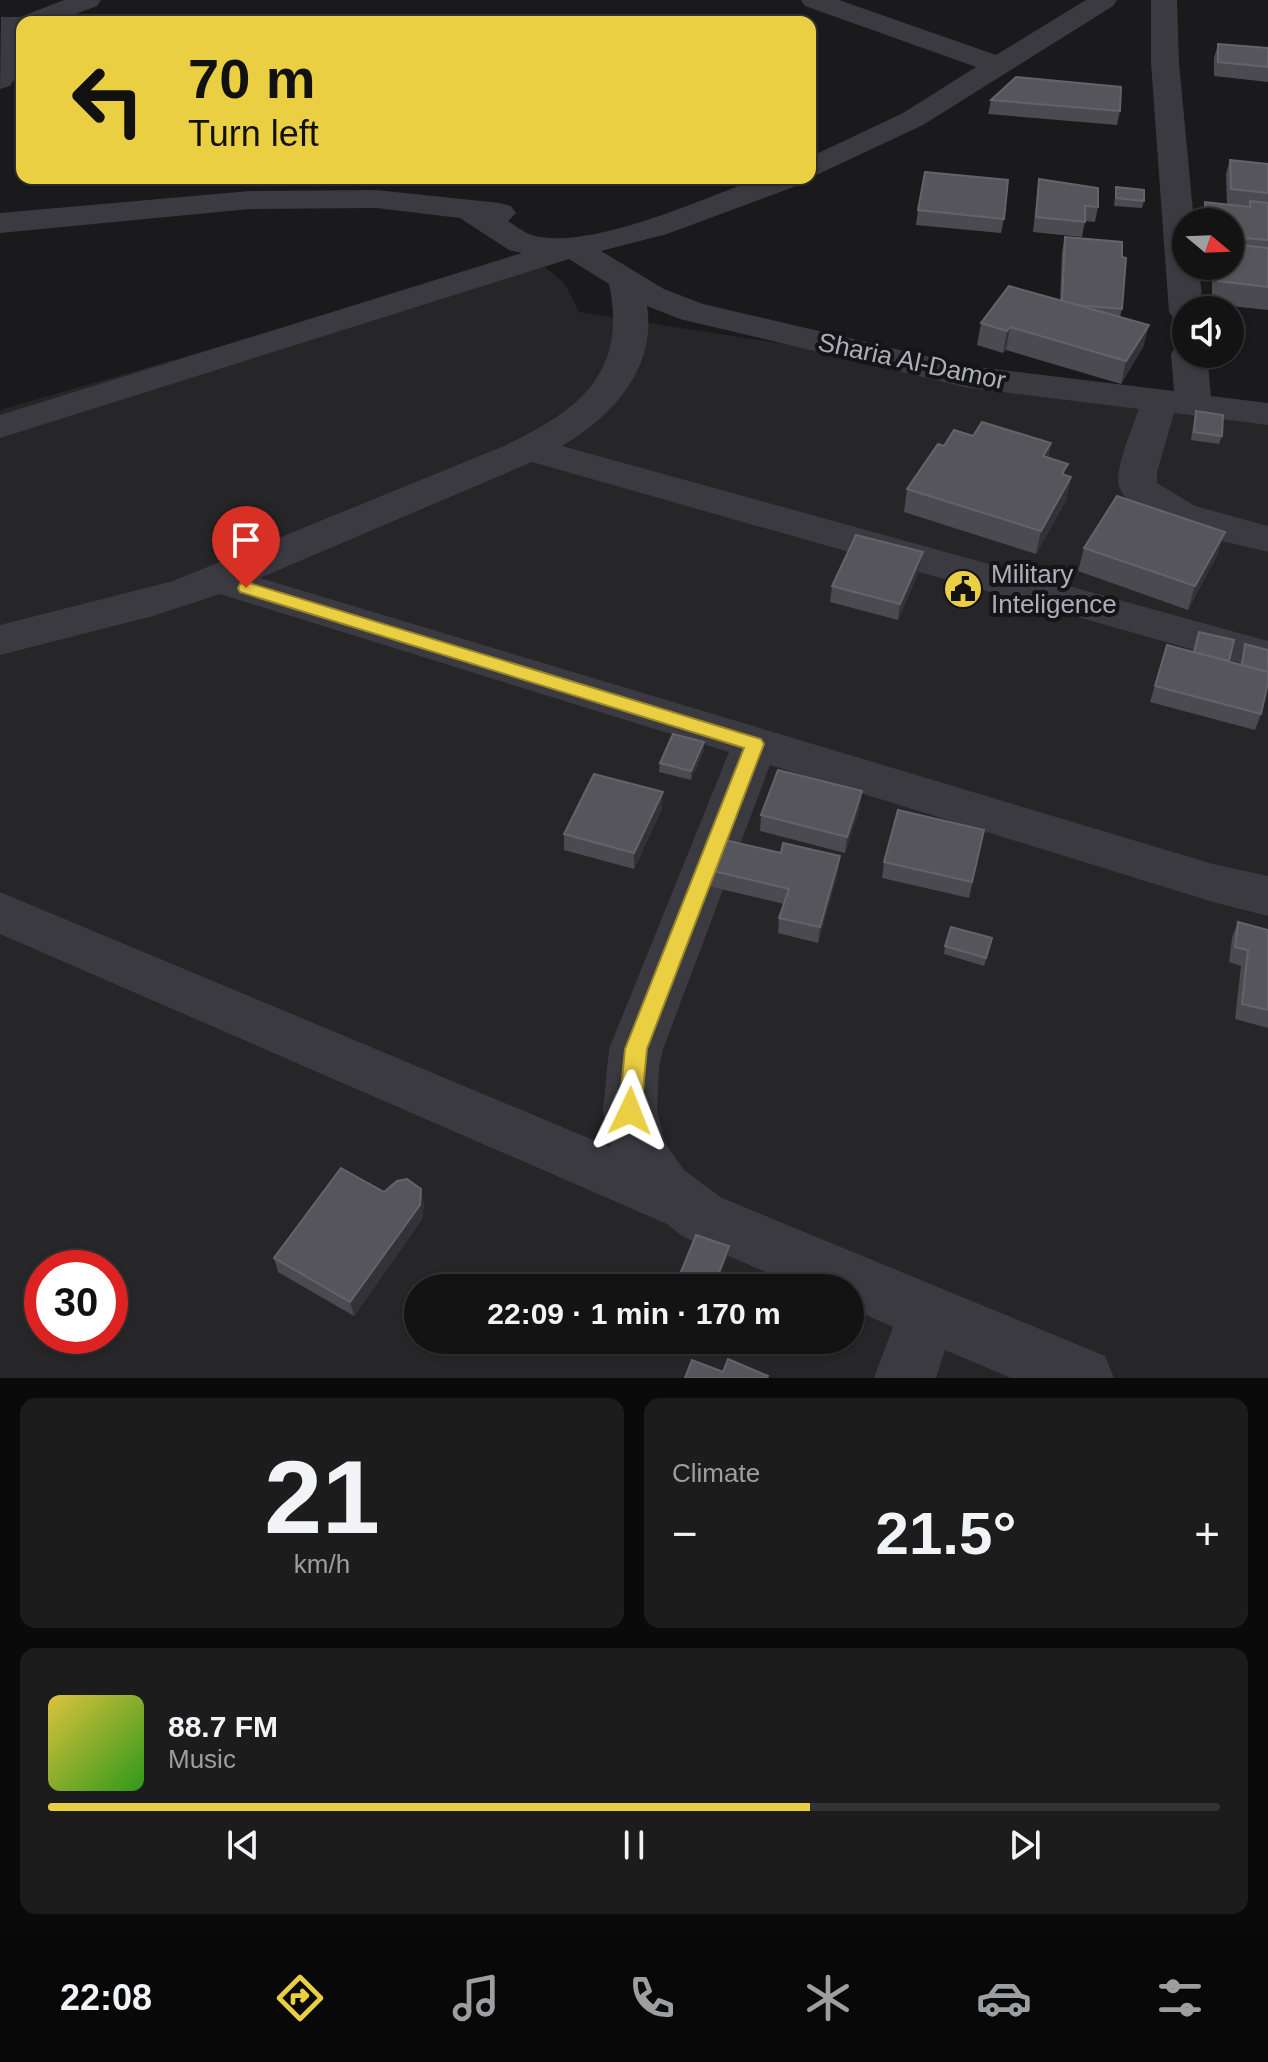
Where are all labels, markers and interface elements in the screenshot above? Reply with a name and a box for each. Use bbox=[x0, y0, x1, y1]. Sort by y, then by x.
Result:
text: 70 m bbox=[188, 47, 316, 110]
icon: left bbox=[56, 48, 160, 152]
text: Turn left bbox=[188, 113, 319, 154]
north arrow bbox=[1172, 208, 1244, 280]
map controls bbox=[1172, 208, 1244, 368]
button: sound bbox=[1172, 296, 1244, 368]
street label: Sharia Al-Damor bbox=[816, 326, 1009, 396]
pin bbox=[212, 506, 280, 588]
icon: arrive bbox=[224, 518, 268, 562]
place label: Military Inteligence bbox=[991, 559, 1117, 619]
public building icon: Military Inteligence bbox=[942, 568, 984, 610]
position arrow bbox=[588, 1069, 672, 1153]
speed limit sign: 30 bbox=[24, 1250, 128, 1354]
text: 22:09 · 1 min · 170 m bbox=[487, 1297, 781, 1330]
text: 21 bbox=[264, 1439, 380, 1555]
text: Climate bbox=[672, 1458, 760, 1488]
text: 21.5° bbox=[876, 1500, 1016, 1567]
text: − bbox=[672, 1509, 698, 1558]
text: + bbox=[1194, 1509, 1220, 1558]
text: km/h bbox=[294, 1549, 350, 1579]
text: 88.7 FM bbox=[168, 1710, 278, 1743]
text: Music bbox=[168, 1744, 236, 1774]
icon: previous bbox=[221, 1823, 265, 1867]
icon: pause bbox=[612, 1823, 656, 1867]
icon: next bbox=[1003, 1823, 1047, 1867]
icon: directions bbox=[272, 1970, 328, 2026]
icon: music bbox=[448, 1970, 504, 2026]
icon: phone bbox=[624, 1970, 680, 2026]
icon: climate bbox=[800, 1970, 856, 2026]
icon: car bbox=[976, 1970, 1032, 2026]
icon: filters bbox=[1152, 1970, 1208, 2026]
text: 22:08 bbox=[60, 1977, 152, 2018]

